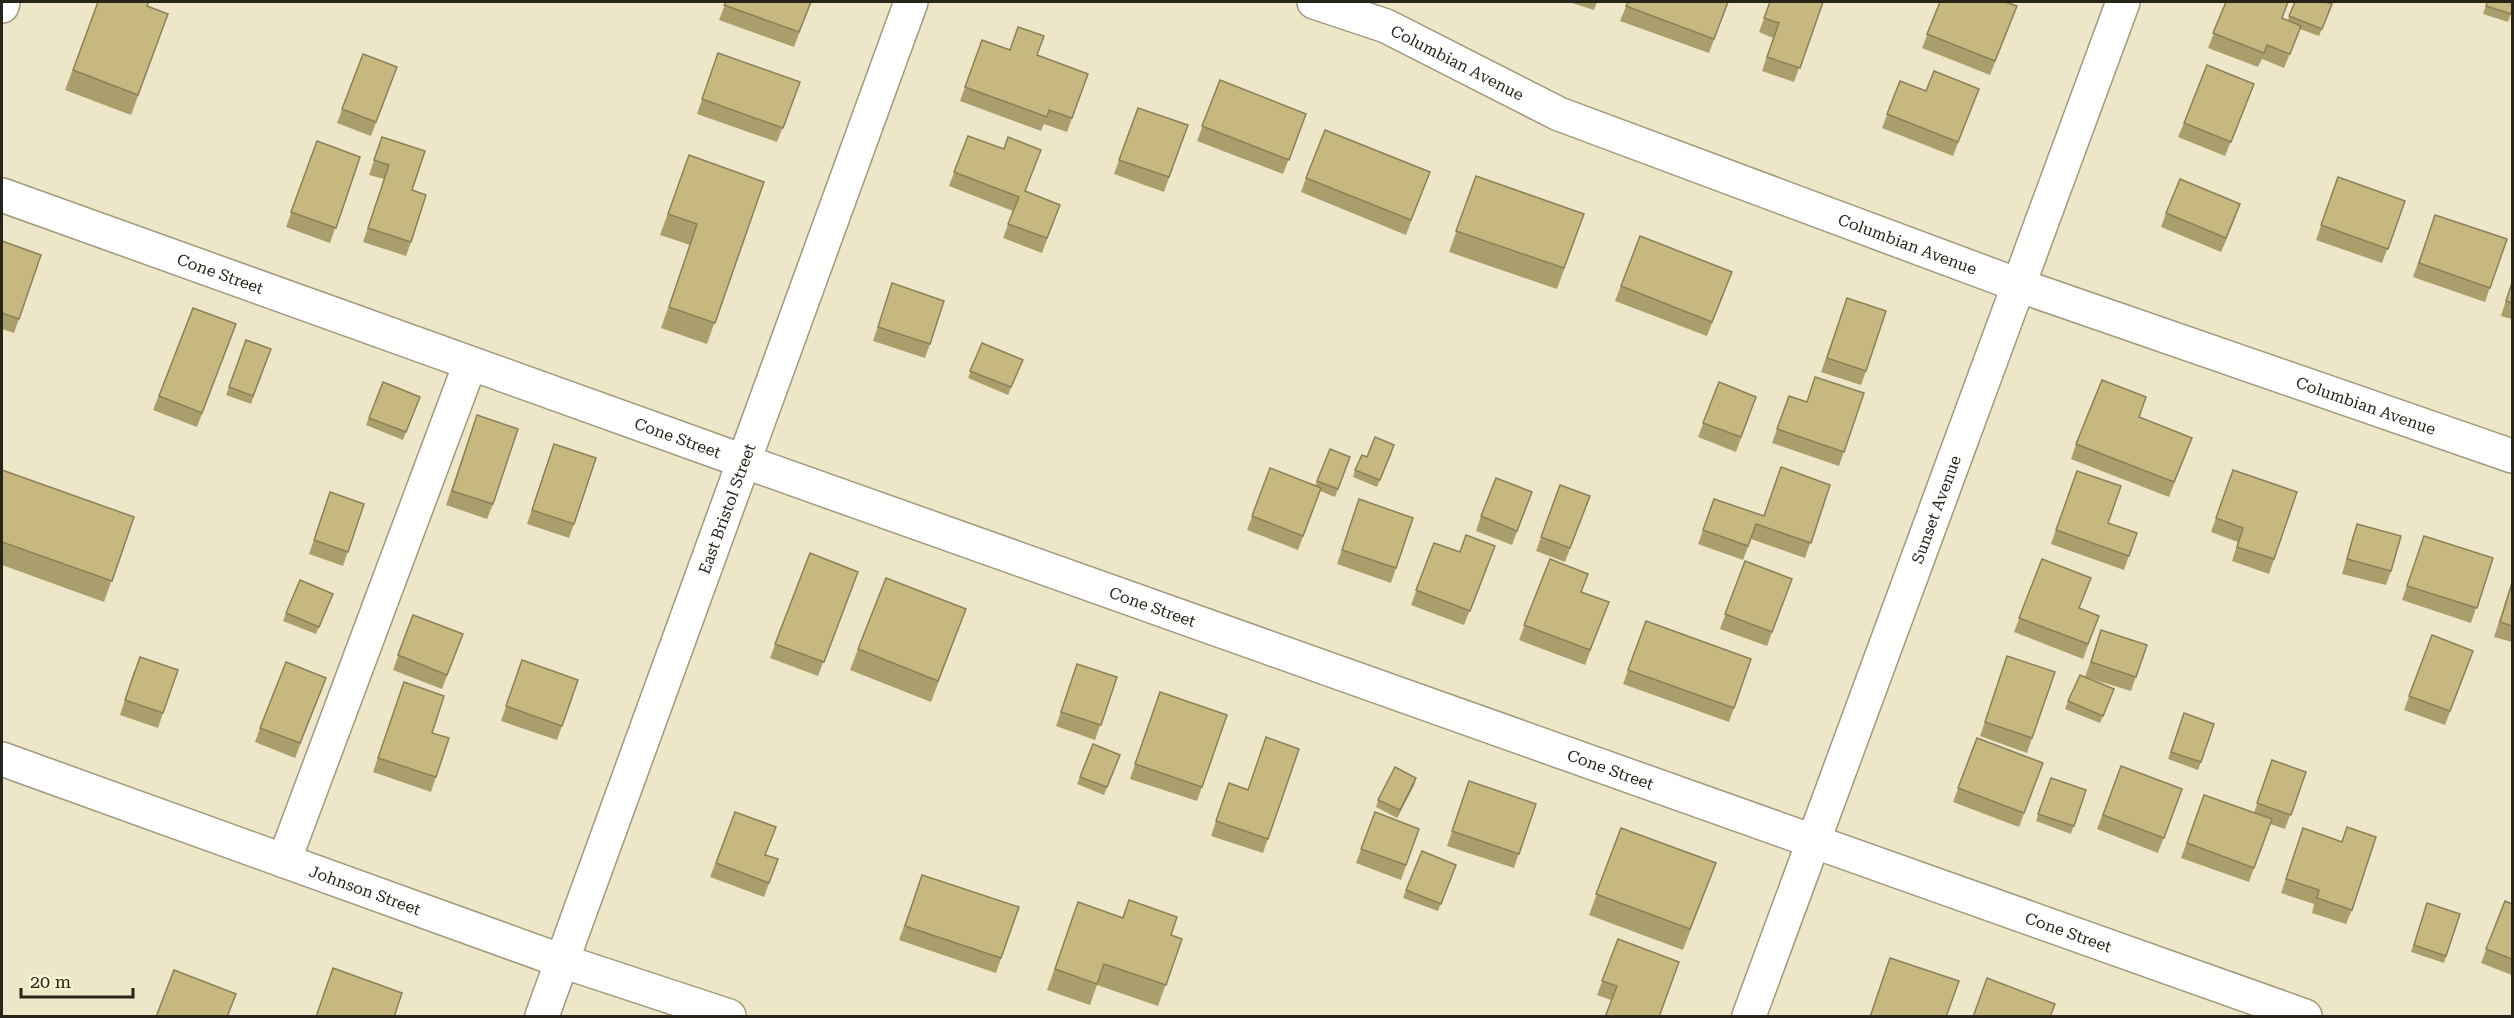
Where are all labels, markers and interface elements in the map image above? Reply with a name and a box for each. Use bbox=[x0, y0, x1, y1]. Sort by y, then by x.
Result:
street label: Columbian Avenue bbox=[1388, 21, 1527, 104]
street label: Columbian Avenue bbox=[1836, 209, 1980, 278]
street label: Cone Street bbox=[175, 249, 266, 298]
street label: Columbian Avenue bbox=[2294, 372, 2439, 438]
street label: Cone Street bbox=[632, 413, 724, 462]
street label: East Bristol Street bbox=[694, 441, 759, 576]
street label: Sunset Avenue bbox=[1907, 452, 1965, 566]
street label: Cone Street bbox=[1107, 582, 1198, 631]
street label: Cone Street bbox=[1565, 745, 1656, 793]
street label: Johnson Street bbox=[307, 861, 423, 919]
street label: Cone Street bbox=[2023, 908, 2114, 956]
scale bar bbox=[21, 961, 134, 999]
text: 20 m bbox=[30, 971, 71, 992]

